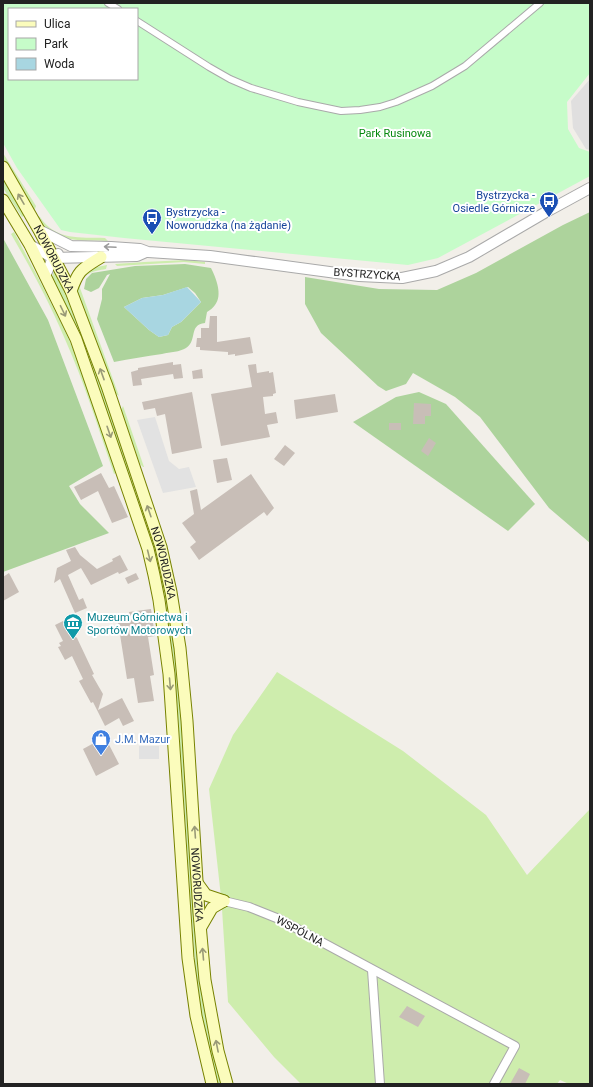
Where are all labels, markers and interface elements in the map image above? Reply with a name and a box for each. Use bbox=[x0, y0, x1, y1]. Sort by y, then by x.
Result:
legend bbox=[8, 8, 138, 80]
text: Ulica bbox=[44, 17, 70, 31]
text: Park bbox=[44, 37, 69, 51]
text: Woda bbox=[44, 57, 75, 71]
park label: Park Rusinowa bbox=[359, 127, 431, 140]
place label: Bystrzycka - Osiedle Górnicze bbox=[453, 189, 535, 215]
bus stop icon: Bystrzycka - Osiedle Górnicze bbox=[538, 190, 560, 218]
one-way arrow bbox=[17, 193, 25, 205]
place label: Bystrzycka - Noworudzka (na żądanie) bbox=[166, 206, 291, 232]
bus stop icon: Bystrzycka - Noworudzka (na żądanie) bbox=[141, 207, 163, 235]
street label: NOWORUDZKA bbox=[31, 223, 77, 296]
one-way arrow bbox=[104, 243, 117, 250]
street label: BYSTRZYCKA bbox=[333, 266, 402, 283]
one-way arrow bbox=[60, 305, 67, 317]
one-way arrow bbox=[98, 369, 106, 381]
one-way arrow bbox=[105, 426, 113, 438]
one-way arrow bbox=[145, 505, 153, 517]
street label: NOWORUDZKA bbox=[148, 525, 178, 601]
one-way arrow bbox=[146, 549, 154, 562]
place label: Muzeum Górnictwa i Sportów Motorowych bbox=[87, 611, 192, 637]
museum icon: Muzeum Górnictwa i Sportów Motorowych bbox=[62, 612, 84, 640]
one-way arrow bbox=[166, 677, 173, 690]
shop icon: J.M. Mazur bbox=[90, 728, 112, 756]
place label: J.M. Mazur bbox=[115, 733, 170, 746]
one-way arrow bbox=[191, 826, 198, 839]
street label: NOWORUDZKA bbox=[188, 847, 206, 923]
street label: WSPÓLNA bbox=[274, 914, 326, 950]
one-way arrow bbox=[199, 948, 206, 961]
one-way arrow bbox=[212, 1040, 220, 1053]

